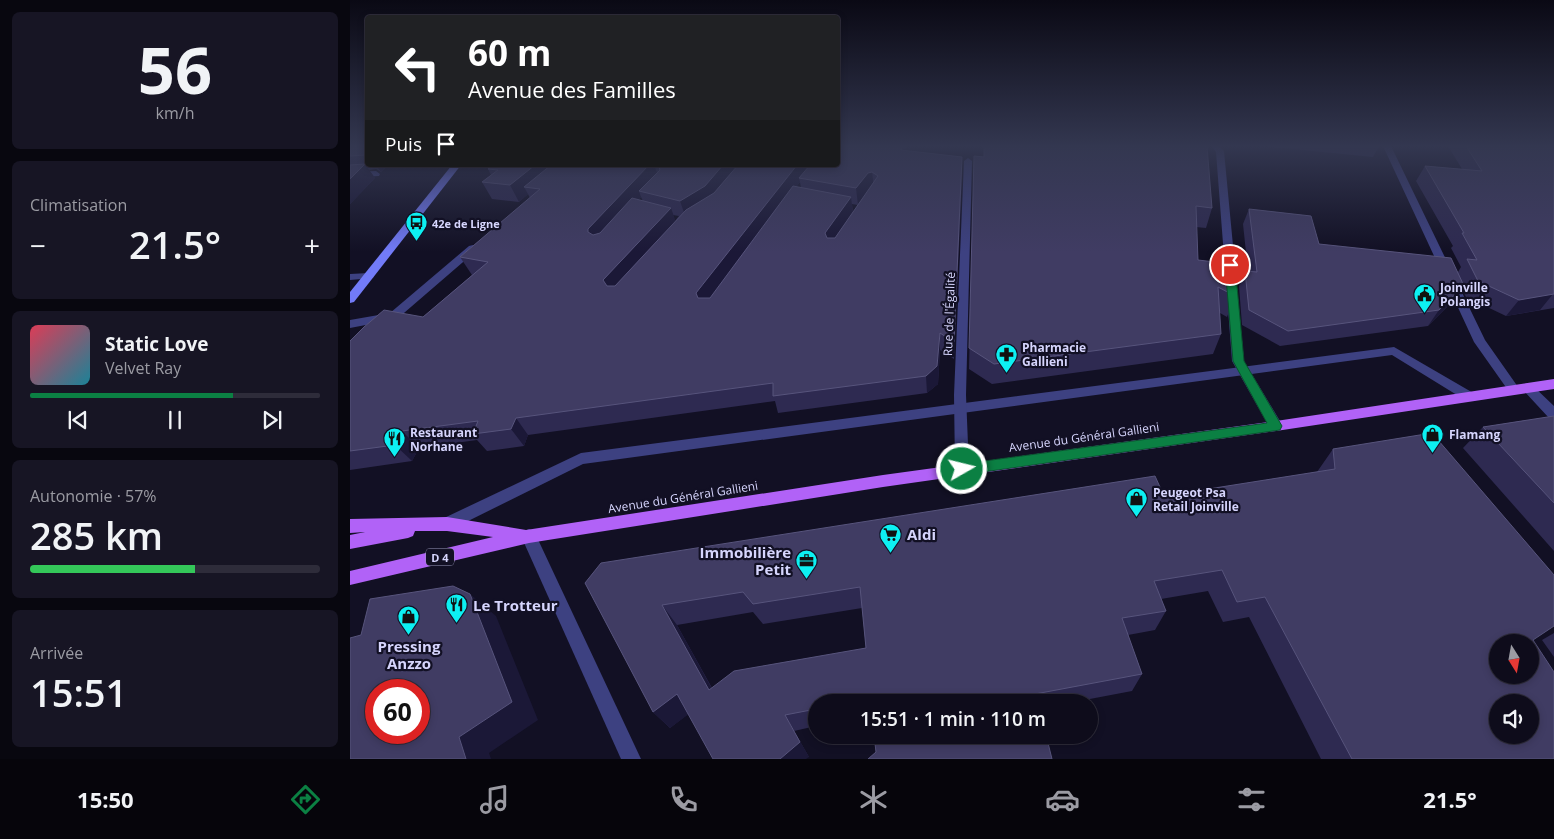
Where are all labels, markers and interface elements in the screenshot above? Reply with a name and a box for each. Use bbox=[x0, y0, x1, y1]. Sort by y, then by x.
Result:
text: 56 bbox=[138, 25, 212, 113]
text: 60 m bbox=[468, 29, 551, 76]
icon: left bbox=[385, 35, 450, 100]
text: Avenue des Familles bbox=[468, 74, 676, 104]
text: km/h bbox=[156, 102, 194, 124]
icon: arrive bbox=[432, 130, 460, 158]
text: Puis bbox=[385, 131, 422, 157]
text: Climatisation bbox=[30, 194, 127, 216]
bus stop icon: 42e de Ligne bbox=[404, 211, 428, 242]
place label: 42e de Ligne bbox=[432, 216, 500, 231]
text: 21.5° bbox=[129, 218, 221, 270]
text: − bbox=[30, 226, 46, 264]
text: + bbox=[304, 226, 320, 264]
pin bbox=[1209, 244, 1251, 286]
icon: arrive bbox=[1216, 251, 1244, 279]
street label: Rue de l'Égalité bbox=[939, 271, 959, 356]
place label: Joinville Polangis bbox=[1439, 279, 1490, 310]
public building icon: Joinville Polangis bbox=[1412, 282, 1436, 313]
text: Static Love bbox=[105, 331, 208, 357]
place label: Pharmacie Gallieni bbox=[1022, 339, 1086, 370]
pharmacy icon: Pharmacie Gallieni bbox=[994, 342, 1018, 373]
text: Velvet Ray bbox=[105, 357, 181, 379]
icon: previous bbox=[64, 406, 92, 434]
icon: pause bbox=[161, 406, 189, 434]
icon: next bbox=[258, 406, 286, 434]
street label: Avenue du Général Gallieni bbox=[1008, 418, 1160, 456]
shop icon: Flamang bbox=[1421, 422, 1445, 453]
place label: Restaurant Norhane bbox=[410, 424, 477, 455]
place label: Flamang bbox=[1449, 426, 1500, 443]
restaurant icon: Restaurant Norhane bbox=[382, 427, 406, 458]
position arrow bbox=[935, 442, 987, 494]
street label: Avenue du Général Gallieni bbox=[607, 477, 759, 517]
place label: Peugeot Psa Retail Joinville bbox=[1153, 484, 1239, 515]
text: Autonomie · 57% bbox=[30, 485, 157, 507]
shop icon: Peugeot Psa Retail Joinville bbox=[1125, 487, 1149, 518]
text: 285 km bbox=[30, 509, 163, 561]
supermarket icon: Aldi bbox=[879, 522, 903, 553]
place label: Aldi bbox=[907, 524, 936, 544]
place label: Immobilière Petit bbox=[700, 542, 791, 579]
road number: D 4 bbox=[426, 548, 454, 566]
office icon: Immobilière Petit bbox=[795, 549, 819, 580]
restaurant icon: Le Trotteur bbox=[445, 593, 469, 624]
place label: Le Trotteur bbox=[473, 595, 558, 615]
shop icon: Pressing Anzzo bbox=[397, 605, 421, 636]
north arrow bbox=[1489, 634, 1539, 684]
map controls bbox=[1489, 634, 1539, 744]
place label: Pressing Anzzo bbox=[378, 636, 441, 673]
text: Arrivée bbox=[30, 642, 83, 664]
text: 15:51 bbox=[30, 666, 127, 718]
speed limit sign: 60 bbox=[365, 679, 430, 744]
button: sound bbox=[1489, 694, 1539, 744]
text: 15:51 · 1 min · 110 m bbox=[860, 706, 1046, 732]
icon: directions bbox=[288, 782, 323, 817]
icon: music bbox=[477, 782, 512, 817]
icon: phone bbox=[666, 782, 701, 817]
icon: climate bbox=[856, 782, 891, 817]
icon: car bbox=[1045, 782, 1080, 817]
icon: filters bbox=[1234, 782, 1269, 817]
text: 15:50 bbox=[77, 784, 134, 814]
text: 21.5° bbox=[1423, 784, 1477, 814]

